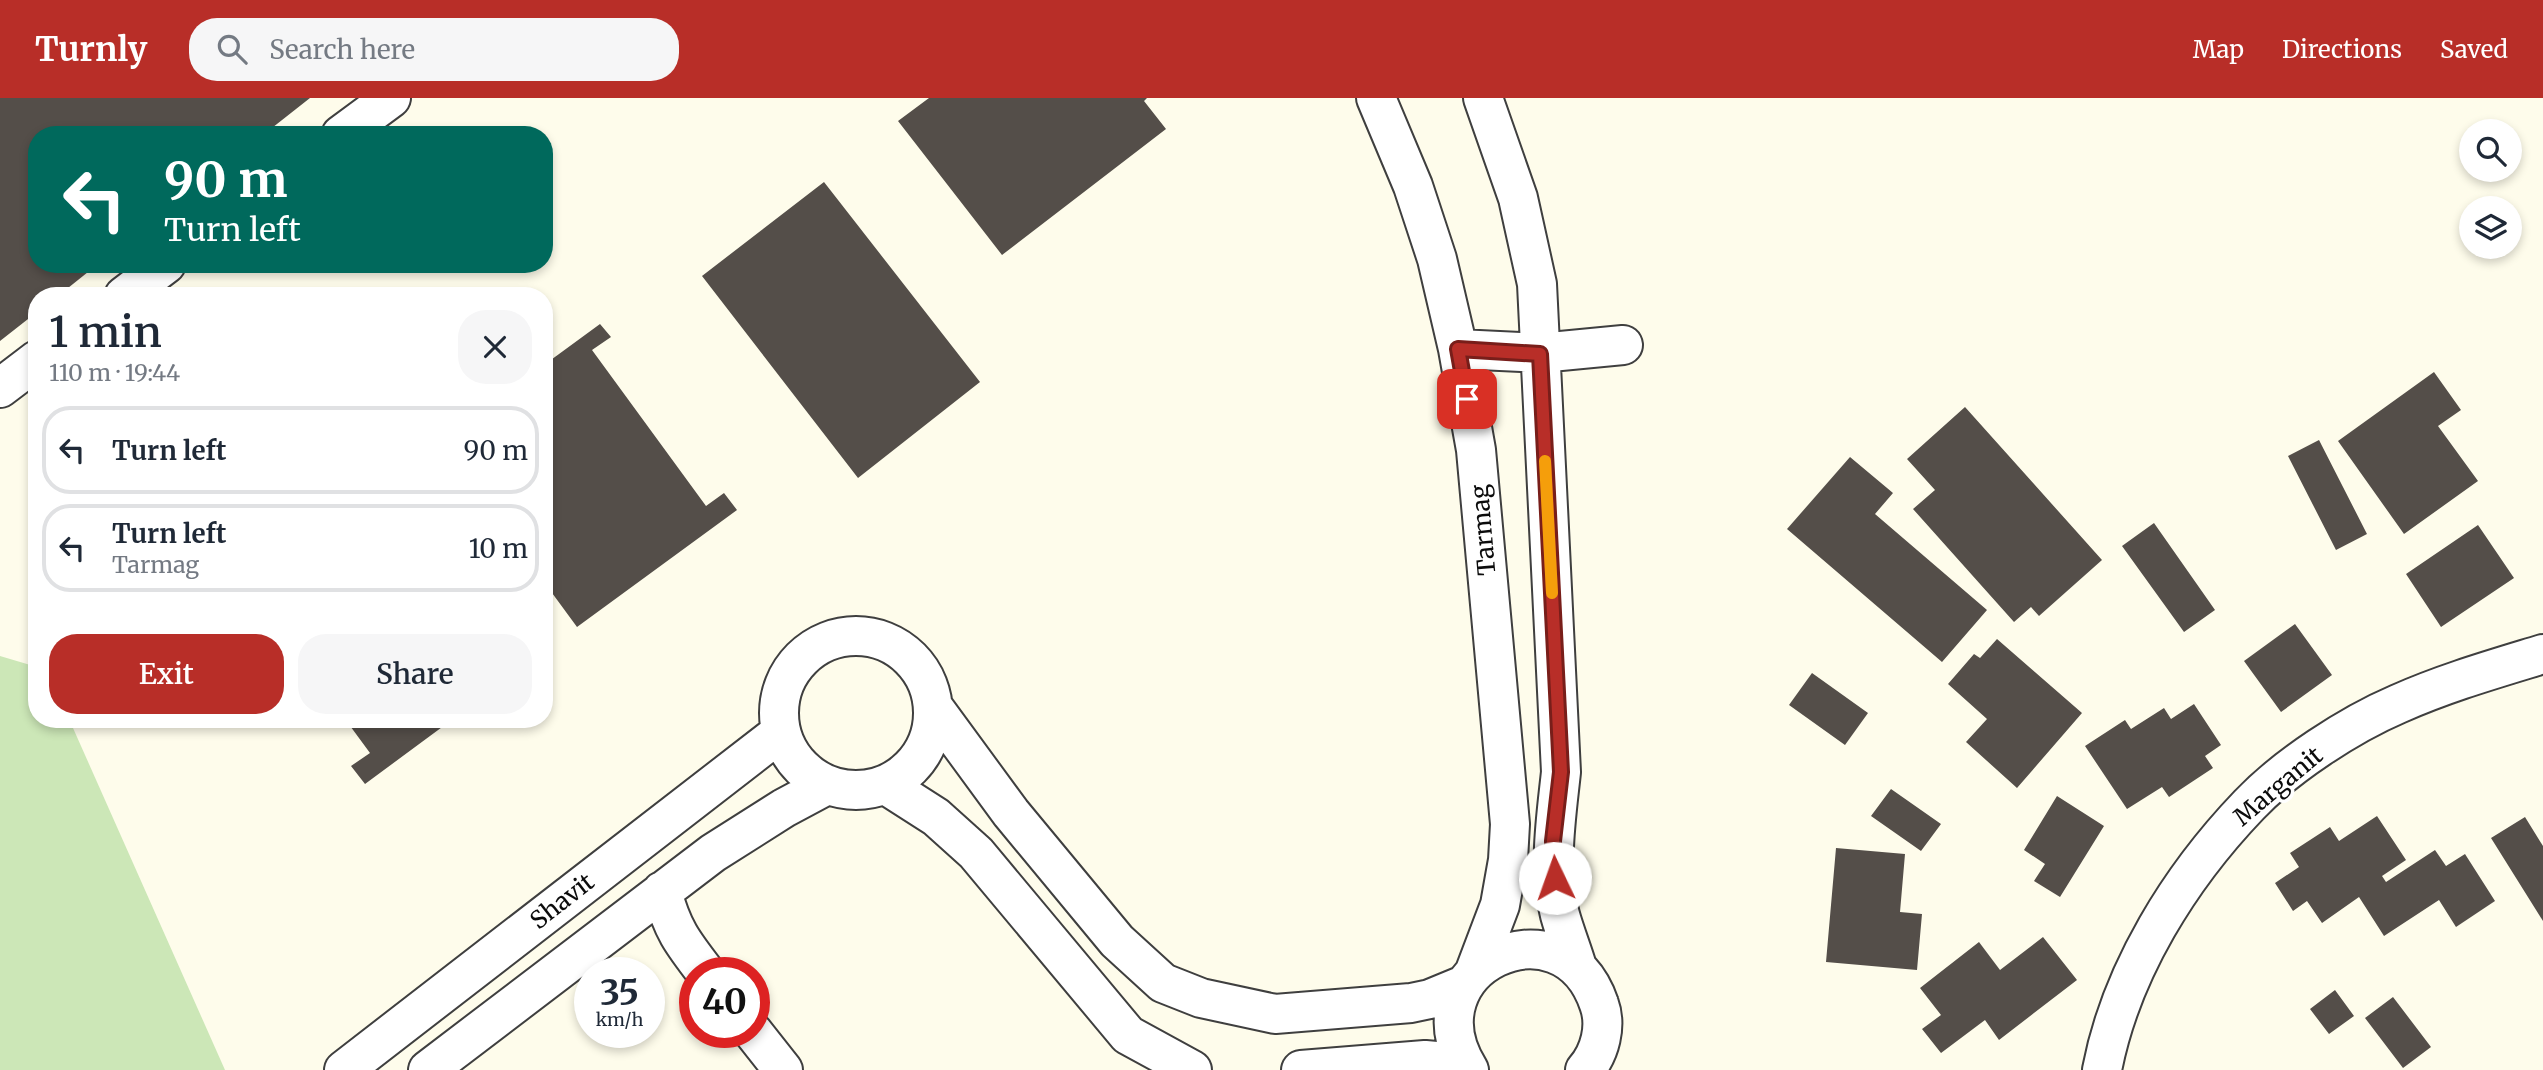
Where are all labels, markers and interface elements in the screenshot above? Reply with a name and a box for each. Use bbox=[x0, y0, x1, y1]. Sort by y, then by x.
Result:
search box bbox=[189, 18, 679, 81]
text: Turnly bbox=[35, 29, 147, 70]
icon: search bbox=[213, 30, 251, 68]
text: Search here bbox=[269, 33, 415, 66]
text: Map bbox=[2193, 34, 2244, 65]
text: Directions bbox=[2282, 34, 2402, 65]
text: Saved bbox=[2440, 34, 2508, 65]
map controls bbox=[2459, 119, 2522, 259]
button: search bbox=[2459, 119, 2522, 182]
text: 90 m bbox=[164, 149, 288, 210]
icon: left bbox=[49, 154, 140, 245]
button: layers bbox=[2459, 196, 2522, 259]
text: Turn left bbox=[164, 210, 301, 250]
text: 1 min bbox=[49, 306, 162, 358]
button: close bbox=[458, 310, 532, 384]
text: 110 m · 19:44 bbox=[49, 358, 180, 387]
pin bbox=[1437, 369, 1497, 429]
icon: arrive bbox=[1448, 380, 1486, 418]
icon: left bbox=[53, 431, 91, 469]
text: Turn left bbox=[112, 434, 226, 467]
text: 90 m bbox=[464, 434, 528, 467]
street label: Tarmag bbox=[1464, 483, 1502, 577]
text: Turn left bbox=[112, 517, 226, 550]
icon: left bbox=[53, 529, 91, 567]
text: 10 m bbox=[469, 532, 528, 565]
text: Tarmag bbox=[112, 550, 199, 579]
button: Exit bbox=[49, 634, 284, 714]
button: Share bbox=[298, 634, 532, 714]
street label: Marganit bbox=[2227, 739, 2329, 832]
position arrow bbox=[1518, 841, 1592, 915]
street label: Shavit bbox=[524, 866, 601, 936]
speed limit sign: 40 bbox=[679, 957, 770, 1048]
text: 35 bbox=[600, 971, 639, 1015]
text: km/h bbox=[596, 1008, 643, 1031]

